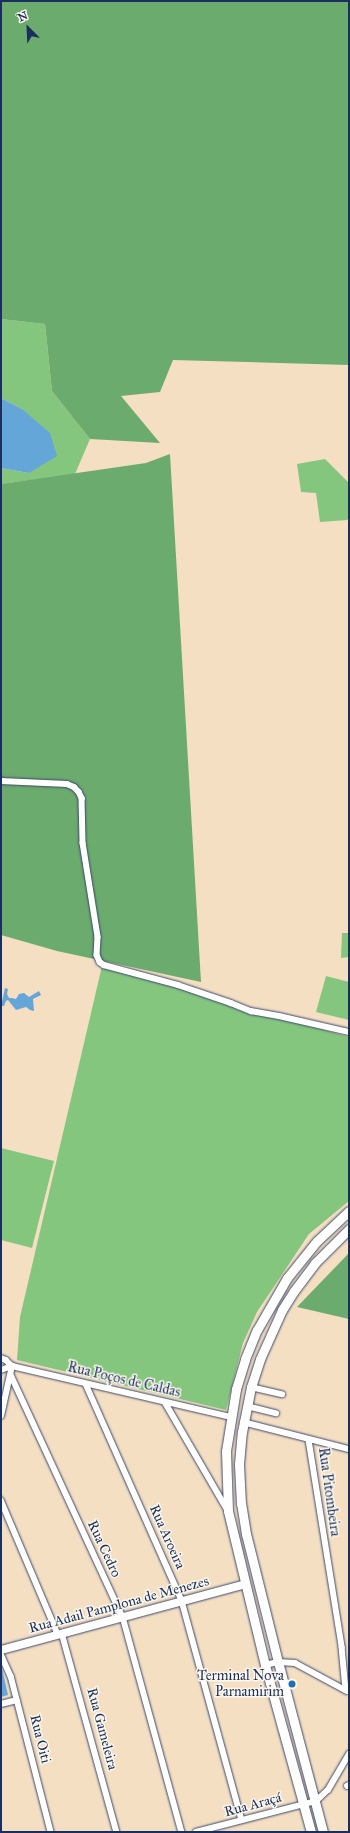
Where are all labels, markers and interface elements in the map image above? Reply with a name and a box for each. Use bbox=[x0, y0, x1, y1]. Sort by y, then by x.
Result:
north arrow bbox=[8, 8, 48, 48]
text: N bbox=[16, 9, 30, 24]
street label: Rua Poços de Caldas bbox=[66, 1359, 182, 1401]
street label: Rua Pitombeira bbox=[314, 1447, 344, 1537]
street label: Rua Aroeira bbox=[145, 1502, 189, 1572]
street label: Rua Cedro bbox=[84, 1518, 124, 1580]
street label: Rua Adail Pamplona de Menezes bbox=[27, 1573, 211, 1637]
place label: Terminal Nova Parnamirim bbox=[197, 1668, 284, 1700]
marker: Terminal Nova Parnamirim bbox=[287, 1679, 297, 1689]
street label: Rua Gameleira bbox=[83, 1686, 121, 1772]
street label: Rua Oiti bbox=[26, 1713, 54, 1765]
street label: Rua Araçá bbox=[223, 1789, 283, 1821]

